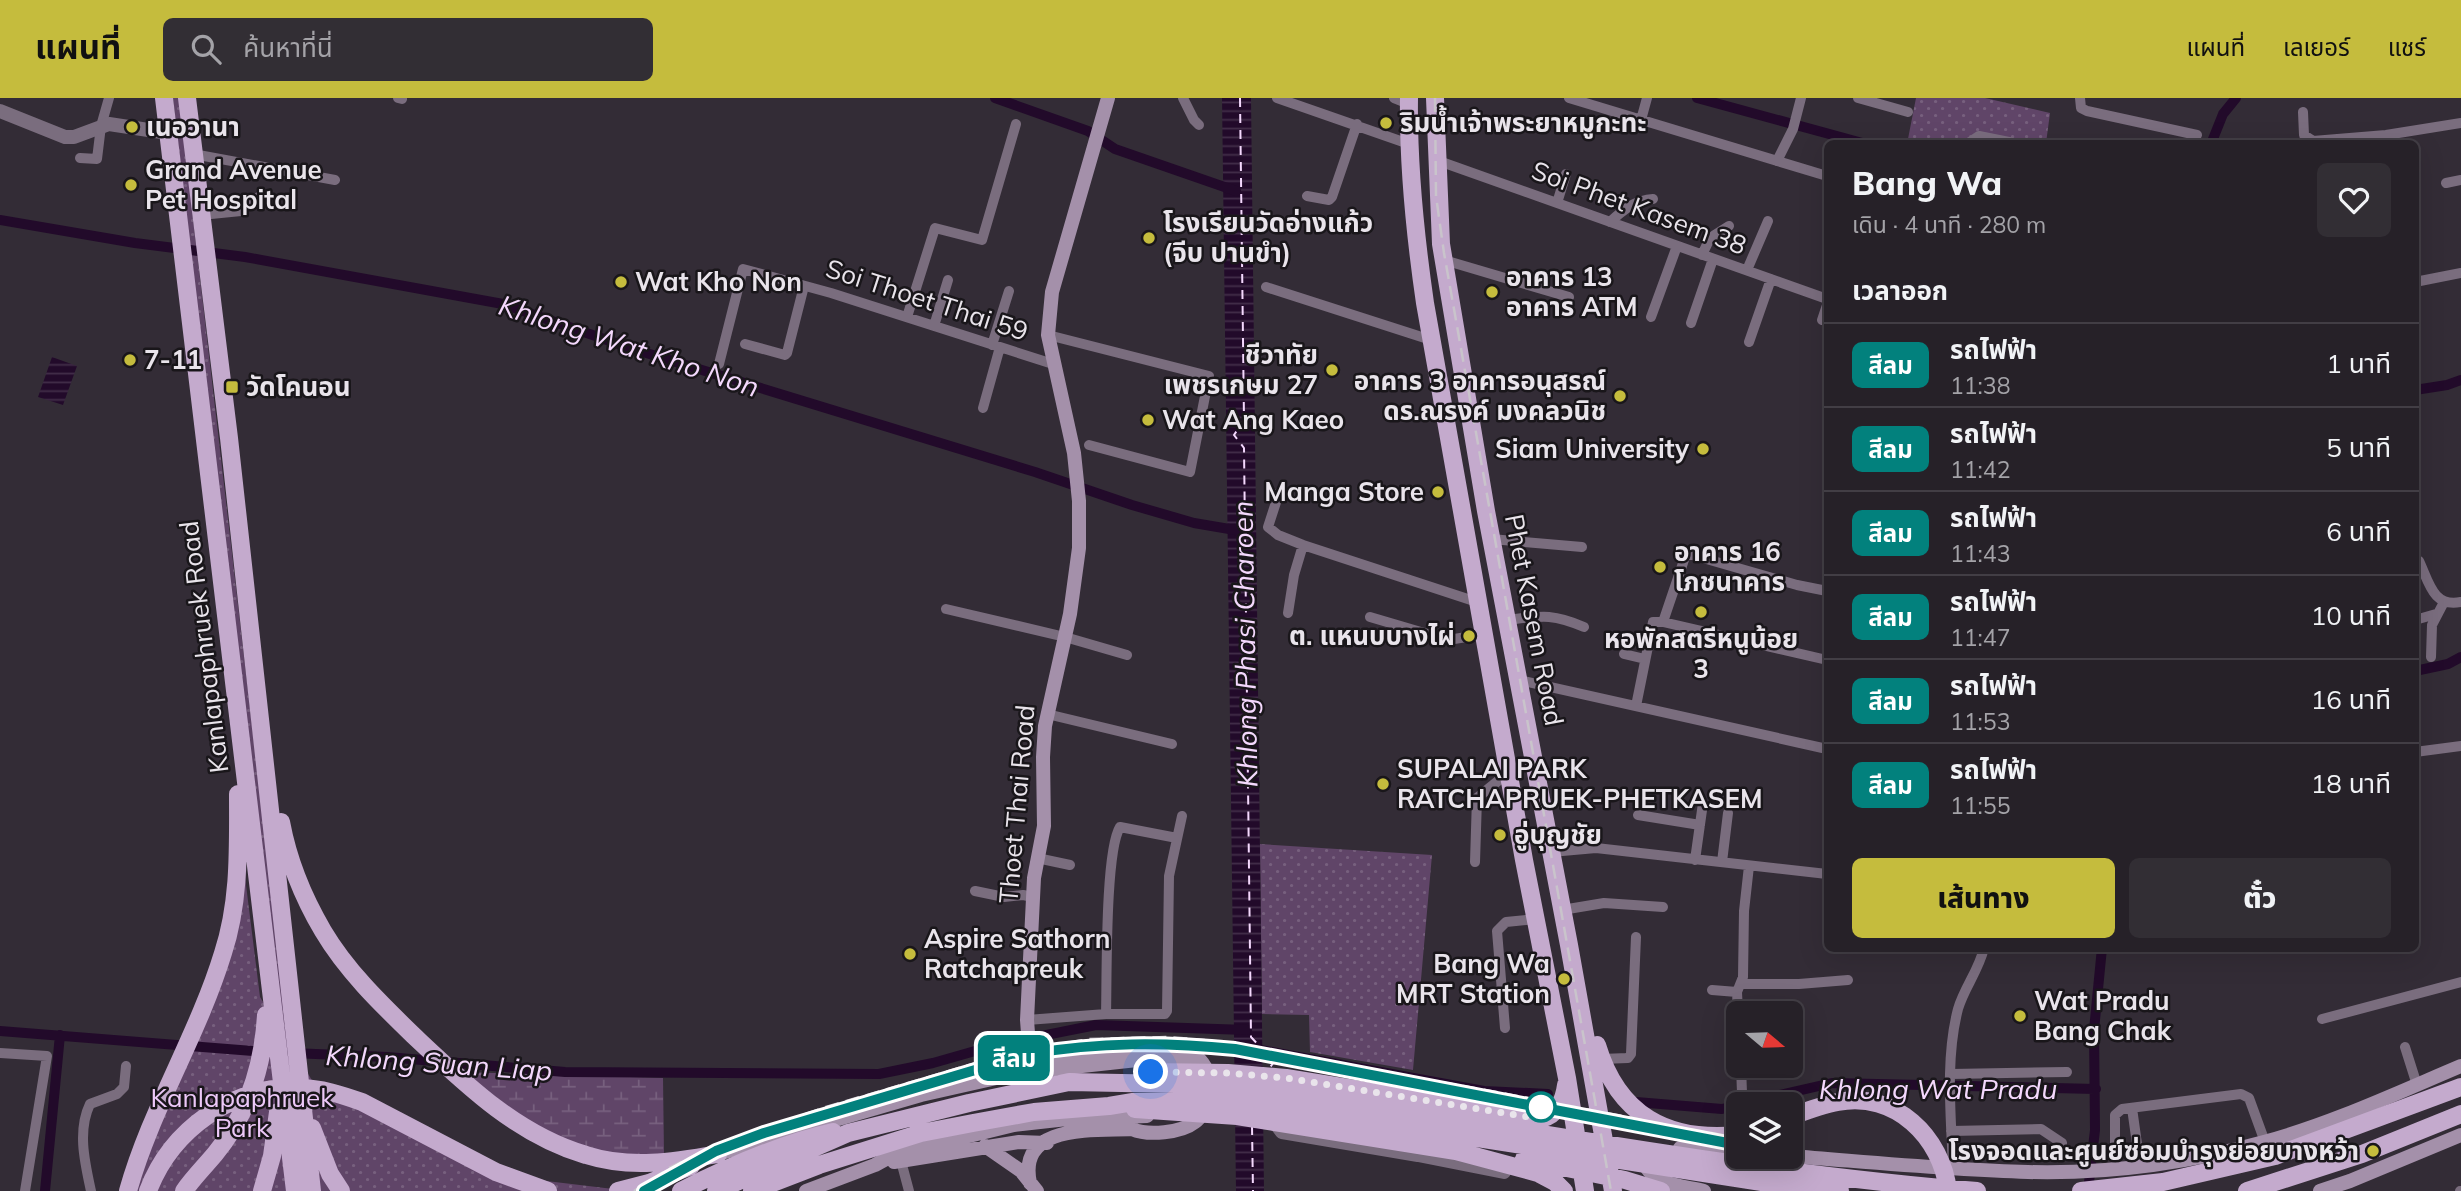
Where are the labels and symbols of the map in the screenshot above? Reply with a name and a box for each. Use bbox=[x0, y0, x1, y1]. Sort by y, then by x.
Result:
place label: ริมน้ำเจ้าพระยาหมูกะทะ bbox=[1400, 105, 1647, 139]
place label: เนอวานา bbox=[146, 110, 240, 143]
marker: ริมน้ำเจ้าพระยาหมูกะทะ bbox=[1378, 115, 1394, 131]
marker: เนอวานา bbox=[124, 119, 140, 135]
place label: Grand Avenue Pet Hospital bbox=[145, 153, 322, 216]
street label: Soi Phet Kasem 38 bbox=[1527, 153, 1751, 262]
marker: Grand Avenue Pet Hospital bbox=[123, 177, 139, 193]
place label: โรงเรียนวัดอ่างแก้ว (จีบ ปานขำ) bbox=[1163, 206, 1373, 269]
marker: โรงเรียนวัดอ่างแก้ว (จีบ ปานขำ) bbox=[1141, 230, 1157, 246]
street label: Soi Thoet Thai 59 bbox=[822, 251, 1032, 348]
place label: อาคาร 13 อาคาร ATM bbox=[1506, 260, 1638, 323]
place label: Wat Kho Non bbox=[635, 265, 802, 298]
marker: Wat Kho Non bbox=[613, 274, 629, 290]
marker: อาคาร 13 อาคาร ATM bbox=[1484, 284, 1500, 300]
water label: Khlong Wat Kho Non bbox=[495, 287, 764, 404]
place label: ชีวาทัย เพชรเกษม 27 bbox=[1164, 338, 1318, 401]
place label: 7-11 bbox=[144, 343, 202, 376]
marker: 7-11 bbox=[122, 352, 138, 368]
marker: ชีวาทัย เพชรเกษม 27 bbox=[1324, 362, 1340, 378]
place label: อาคาร 3 อาคารอนุสรณ์ ดร.ณรงค์ มงคลวนิช bbox=[1354, 364, 1606, 427]
place label: วัดโคนอน bbox=[246, 370, 350, 403]
marker: วัดโคนอน bbox=[224, 379, 240, 395]
marker: อาคาร 3 อาคารอนุสรณ์ ดร.ณรงค์ มงคลวนิช bbox=[1612, 388, 1628, 404]
place label: Wat Ang Kaeo bbox=[1162, 403, 1344, 436]
marker: Wat Ang Kaeo bbox=[1140, 412, 1156, 428]
place label: Siam University bbox=[1495, 432, 1690, 465]
marker: Siam University bbox=[1695, 441, 1711, 457]
place label: Manga Store bbox=[1264, 475, 1424, 508]
marker: Manga Store bbox=[1430, 484, 1446, 500]
water label: Khlong Phasi Charoen bbox=[1225, 500, 1264, 788]
street label: Phet Kasem Road bbox=[1498, 511, 1571, 728]
street label: Kanlapaphruek Road bbox=[172, 519, 235, 775]
place label: อาคาร 16 โภชนาคาร bbox=[1674, 535, 1785, 598]
marker: อาคาร 16 โภชนาคาร bbox=[1652, 559, 1668, 575]
marker: หอพักสตรีหนูน้อย 3 bbox=[1693, 604, 1709, 620]
place label: ต. แหนบบางไผ่ bbox=[1289, 619, 1455, 652]
place label: หอพักสตรีหนูน้อย 3 bbox=[1604, 622, 1798, 685]
marker: ต. แหนบบางไผ่ bbox=[1461, 628, 1477, 644]
street label: Thoet Thai Road bbox=[991, 703, 1042, 905]
place label: SUPALAI PARK RATCHAPRUEK-PHETKASEM bbox=[1397, 752, 1763, 815]
marker: SUPALAI PARK RATCHAPRUEK-PHETKASEM bbox=[1375, 776, 1391, 792]
place label: อู่บุญชัย bbox=[1514, 818, 1602, 851]
marker: อู่บุญชัย bbox=[1492, 827, 1508, 843]
place label: Aspire Sathorn Ratchapreuk bbox=[924, 922, 1110, 985]
marker: Aspire Sathorn Ratchapreuk bbox=[902, 946, 918, 962]
place label: Bang Wa MRT Station bbox=[1396, 947, 1550, 1010]
marker: Bang Wa MRT Station bbox=[1556, 971, 1572, 987]
place label: Wat Pradu Bang Chak bbox=[2034, 984, 2172, 1047]
north arrow bbox=[1726, 1001, 1802, 1078]
marker: Wat Pradu Bang Chak bbox=[2012, 1008, 2028, 1024]
line badge: สีลม bbox=[965, 1035, 1063, 1081]
water label: Khlong Suan Liap bbox=[325, 1037, 554, 1088]
your location bbox=[1133, 1054, 1168, 1089]
water label: Khlong Wat Pradu bbox=[1819, 1071, 2057, 1106]
park label: Kanlapaphruek Park bbox=[150, 1081, 334, 1144]
unlabelled marker bbox=[1526, 1092, 1556, 1122]
place label: โรงจอดและศูนย์ซ่อมบำรุงย่อยบางหว้า bbox=[1948, 1134, 2359, 1167]
marker: โรงจอดและศูนย์ซ่อมบำรุงย่อยบางหว้า bbox=[2365, 1143, 2381, 1159]

